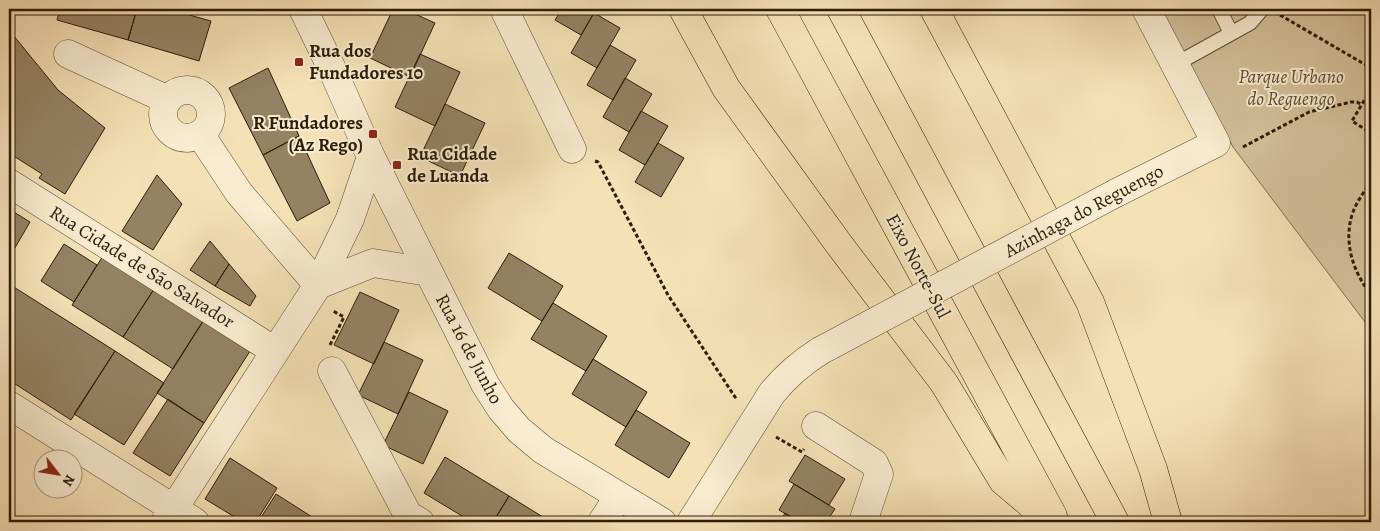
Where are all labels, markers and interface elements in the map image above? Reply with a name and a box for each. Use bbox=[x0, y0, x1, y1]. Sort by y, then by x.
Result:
place label: Rua dos Fundadores 10 bbox=[309, 38, 424, 86]
marker: Rua dos Fundadores 10 bbox=[293, 56, 305, 68]
park label: Parque Urbano do Reguengo bbox=[1238, 64, 1344, 112]
place label: R Fundadores (Az Rego) bbox=[253, 110, 363, 158]
marker: R Fundadores (Az Rego) bbox=[367, 128, 379, 140]
place label: Rua Cidade de Luanda bbox=[407, 141, 497, 189]
street label: Azinhaga do Reguengo bbox=[999, 158, 1168, 264]
marker: Rua Cidade de Luanda bbox=[391, 159, 403, 171]
street label: Rua Cidade de São Salvador bbox=[44, 199, 240, 335]
street label: Eixo Norte-Sul bbox=[880, 209, 957, 323]
street label: Rua 16 de Junho bbox=[429, 289, 509, 409]
north arrow bbox=[32, 448, 82, 498]
text: N bbox=[58, 471, 79, 490]

